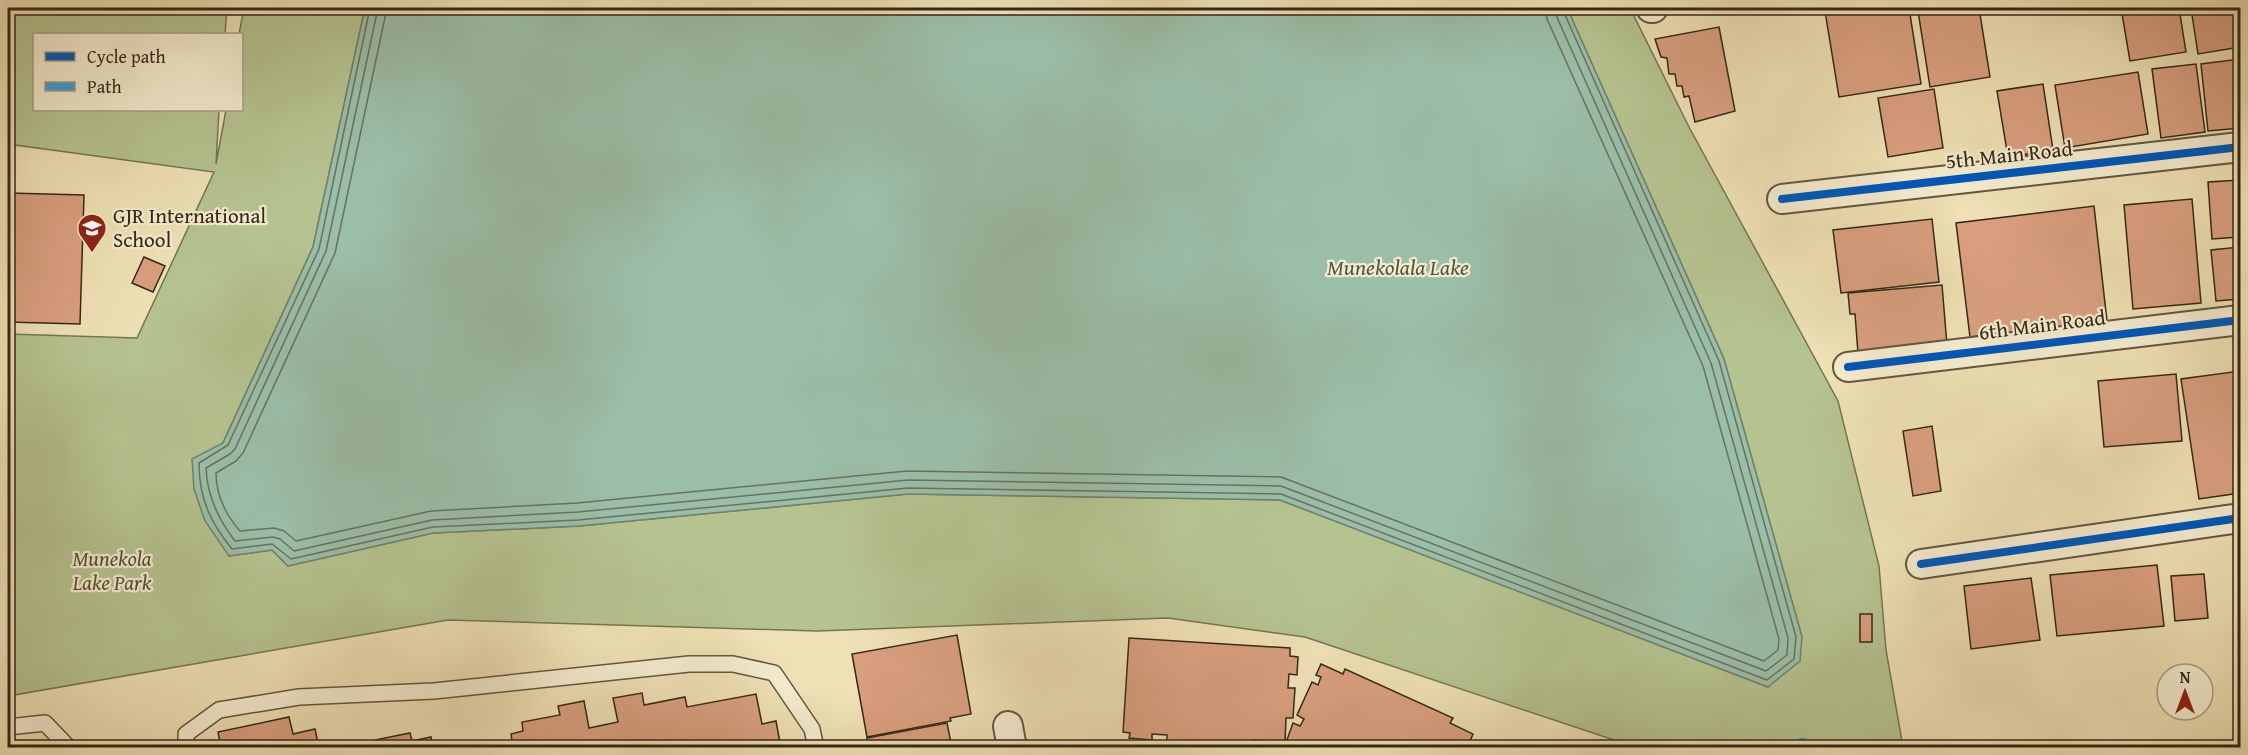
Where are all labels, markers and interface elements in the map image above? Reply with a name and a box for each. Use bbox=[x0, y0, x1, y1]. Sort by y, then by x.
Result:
legend bbox=[33, 33, 243, 111]
text: Cycle path bbox=[87, 43, 166, 70]
text: Path bbox=[87, 73, 122, 100]
street label: 5th Main Road bbox=[1944, 132, 2075, 177]
place label: GJR International School bbox=[113, 200, 266, 255]
school or university icon: GJR International School bbox=[76, 212, 108, 254]
water label: Munekolala Lake bbox=[1327, 251, 1469, 283]
street label: 6th Main Road bbox=[1977, 301, 2108, 348]
park label: Munekola Lake Park bbox=[72, 543, 152, 598]
north arrow bbox=[2155, 662, 2215, 722]
text: N bbox=[2180, 665, 2191, 689]

